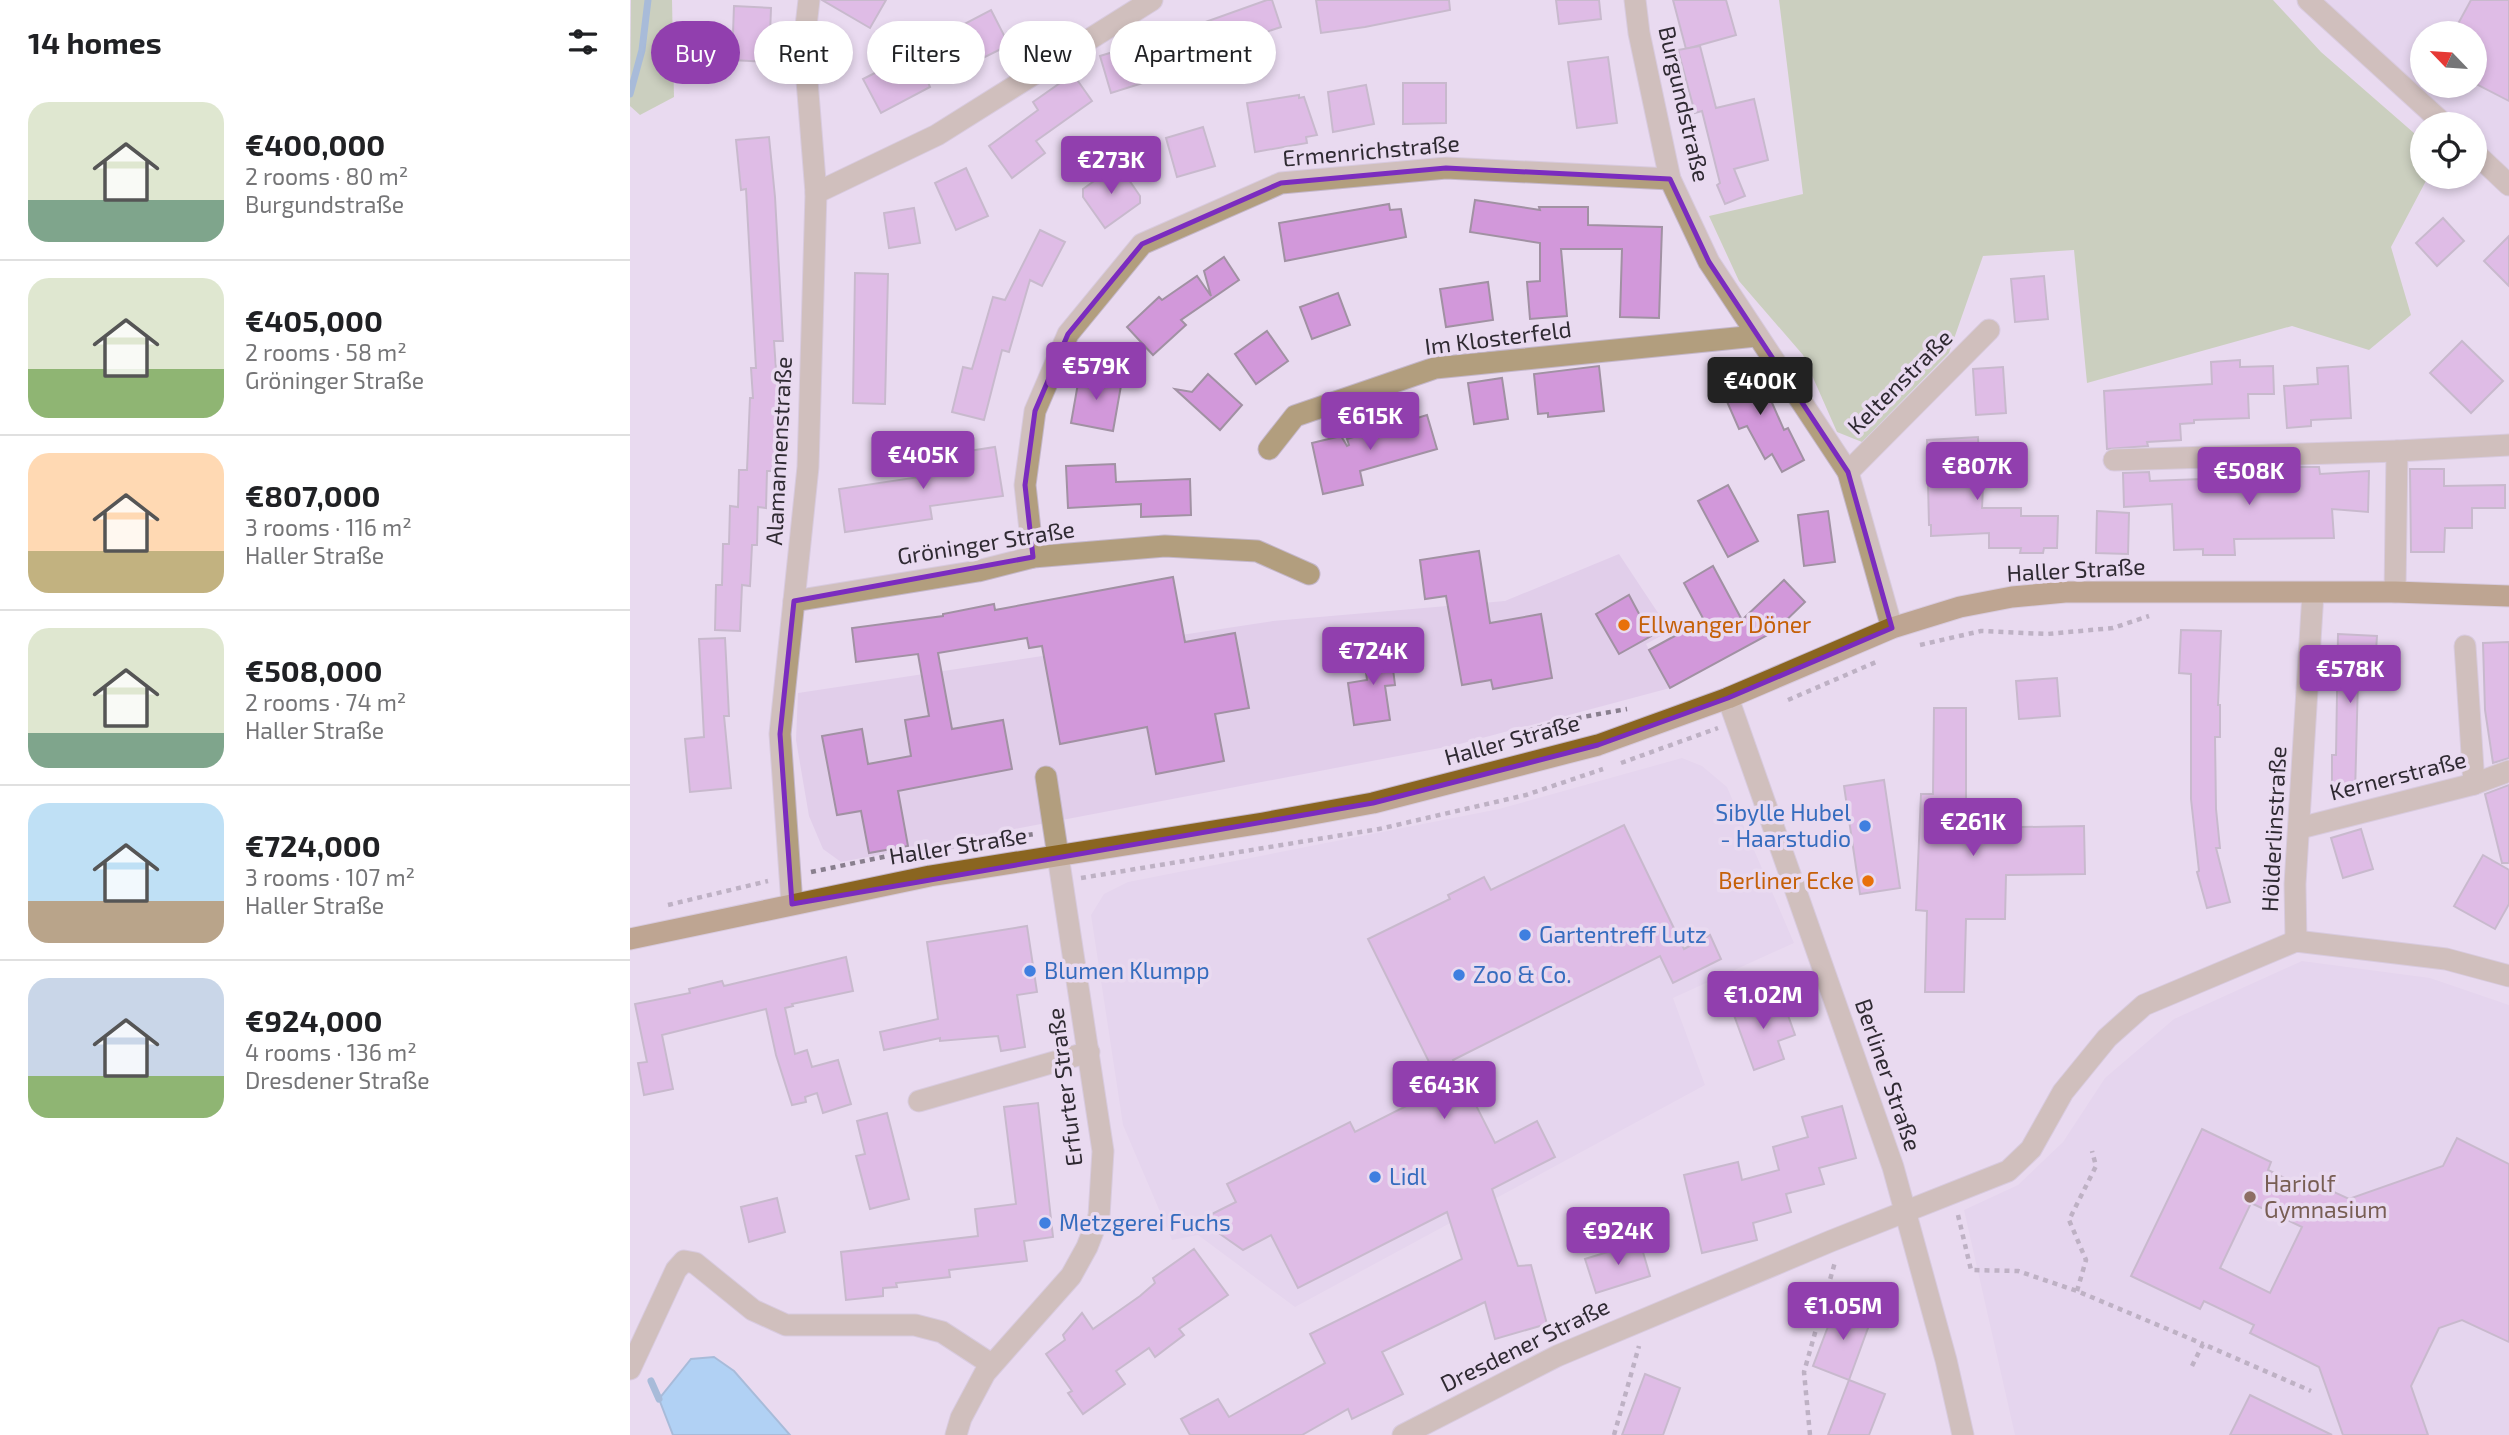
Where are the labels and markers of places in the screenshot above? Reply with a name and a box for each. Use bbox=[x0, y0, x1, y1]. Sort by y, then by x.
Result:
pin: €273K bbox=[1062, 136, 1160, 196]
pin: €579K bbox=[1047, 342, 1145, 402]
pin: €400K bbox=[1711, 358, 1809, 417]
pin: €615K bbox=[1321, 392, 1419, 452]
pin: €405K bbox=[874, 432, 972, 491]
pin: €807K bbox=[1928, 442, 2026, 502]
pin: €508K bbox=[2200, 448, 2298, 507]
place label: Ellwanger Döner bbox=[1638, 610, 1811, 638]
marker: Ellwanger Döner bbox=[1616, 617, 1632, 633]
pin: €724K bbox=[1324, 628, 1422, 687]
pin: €578K bbox=[2301, 646, 2399, 705]
place label: Sibylle Hubel - Haarstudio bbox=[1715, 798, 1851, 852]
pin: €261K bbox=[1924, 798, 2022, 858]
marker: Sibylle Hubel - Haarstudio bbox=[1857, 818, 1873, 834]
place label: Berliner Ecke bbox=[1718, 866, 1854, 894]
marker: Berliner Ecke bbox=[1860, 873, 1876, 889]
place label: Gartentreff Lutz bbox=[1539, 920, 1707, 948]
marker: Gartentreff Lutz bbox=[1517, 927, 1533, 943]
place label: Blumen Klumpp bbox=[1044, 956, 1210, 984]
place label: Zoo & Co. bbox=[1473, 960, 1572, 988]
marker: Blumen Klumpp bbox=[1022, 963, 1038, 979]
marker: Zoo & Co. bbox=[1451, 967, 1467, 983]
pin: €1.02M bbox=[1706, 972, 1820, 1031]
pin: €643K bbox=[1395, 1062, 1493, 1121]
place label: Lidl bbox=[1389, 1162, 1427, 1190]
marker: Lidl bbox=[1367, 1169, 1383, 1185]
place label: Hariolf Gymnasium bbox=[2264, 1169, 2387, 1223]
marker: Hariolf Gymnasium bbox=[2242, 1189, 2258, 1205]
place label: Metzgerei Fuchs bbox=[1059, 1208, 1231, 1236]
pin: €924K bbox=[1569, 1208, 1667, 1267]
marker: Metzgerei Fuchs bbox=[1037, 1215, 1053, 1231]
pin: €1.05M bbox=[1786, 1282, 1900, 1342]

